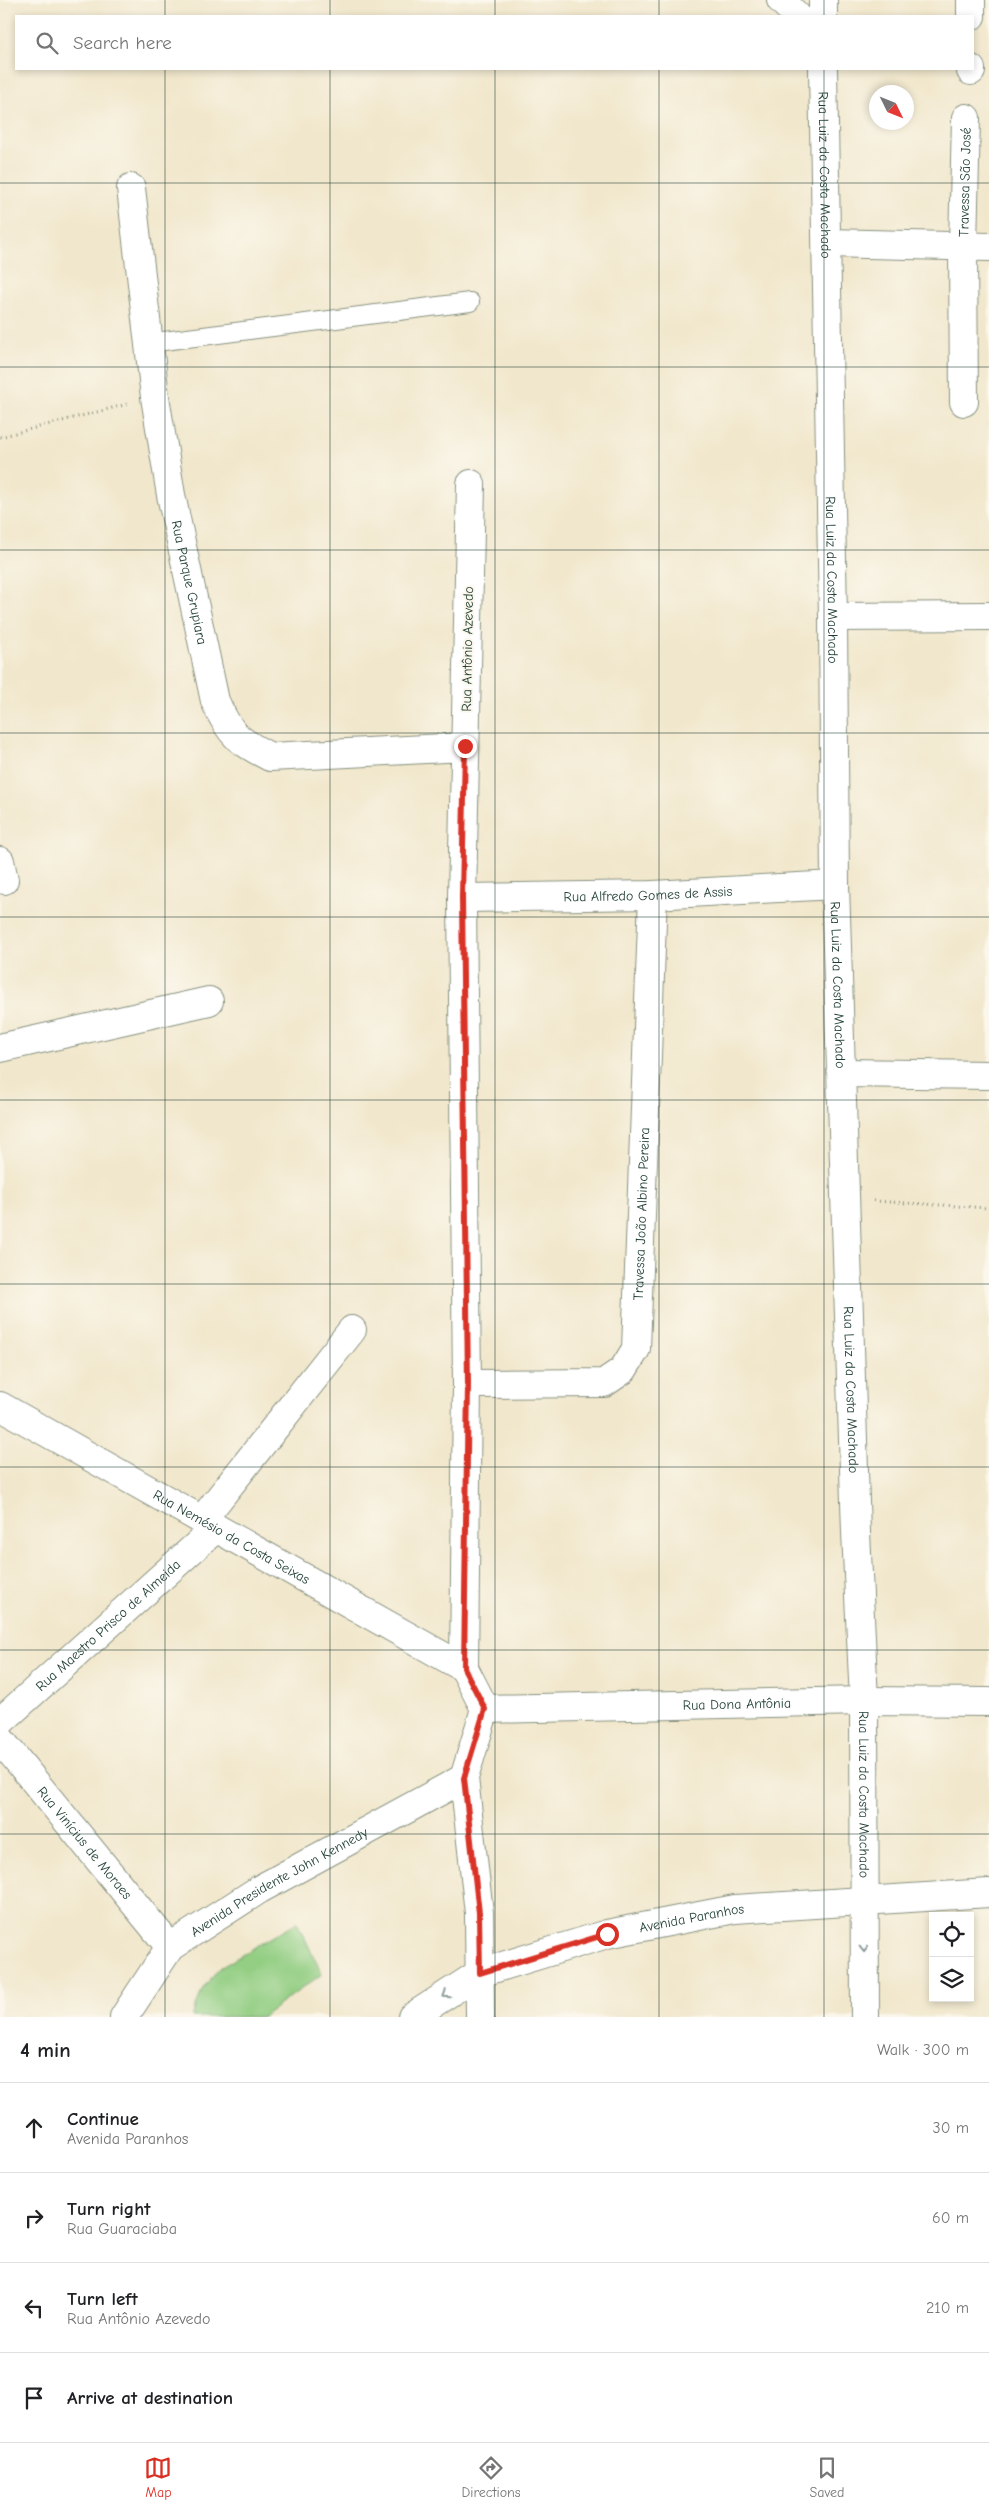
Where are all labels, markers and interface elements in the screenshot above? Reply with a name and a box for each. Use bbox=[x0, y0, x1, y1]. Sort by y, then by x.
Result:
search box bbox=[15, 15, 974, 70]
icon: search bbox=[33, 29, 61, 57]
text: Search here bbox=[73, 32, 172, 54]
north arrow bbox=[869, 85, 914, 130]
street label: Rua Luiz da Costa Machado bbox=[814, 91, 834, 259]
street label: Travessa São José bbox=[955, 127, 975, 237]
street label: Rua Luiz da Costa Machado bbox=[822, 496, 841, 664]
street label: Rua Parque Grupiara bbox=[168, 519, 211, 646]
street label: Rua Antônio Azevedo bbox=[458, 586, 477, 712]
route end bbox=[454, 735, 477, 758]
street label: Rua Alfredo Gomes de Assis bbox=[563, 883, 733, 905]
street label: Rua Luiz da Costa Machado bbox=[827, 901, 849, 1069]
street label: Travessa João Albino Pereira bbox=[630, 1127, 653, 1301]
street label: Rua Luiz da Costa Machado bbox=[840, 1306, 862, 1474]
street label: Rua Nemésio da Costa Seixas bbox=[150, 1486, 313, 1588]
street label: Rua Maestro Prisco de Almeida bbox=[32, 1556, 184, 1695]
street label: Rua Dona Antônia bbox=[683, 1695, 791, 1714]
street label: Rua Luiz da Costa Machado bbox=[855, 1711, 873, 1878]
street label: Rua Vinícius de Moraes bbox=[33, 1783, 136, 1903]
street label: Avenida Presidente John Kennedy bbox=[188, 1824, 372, 1940]
street label: Avenida Paranhos bbox=[638, 1900, 745, 1937]
map controls bbox=[929, 1912, 974, 2002]
button: locate bbox=[929, 1912, 974, 1957]
route start bbox=[596, 1923, 619, 1946]
one-way arrow bbox=[859, 1945, 870, 1953]
button: layers bbox=[929, 1957, 974, 2002]
one-way arrow bbox=[442, 1989, 451, 1998]
text: 4 min bbox=[20, 2038, 71, 2062]
text: Walk · 300 m bbox=[877, 2041, 969, 2059]
text: Continue bbox=[67, 2108, 139, 2130]
icon: ahead bbox=[20, 2114, 48, 2142]
text: 30 m bbox=[933, 2119, 969, 2137]
text: Avenida Paranhos bbox=[67, 2130, 189, 2148]
text: Turn right bbox=[67, 2198, 151, 2220]
icon: right bbox=[20, 2204, 48, 2232]
text: 60 m bbox=[932, 2209, 969, 2227]
text: Rua Guaraciaba bbox=[67, 2220, 177, 2238]
text: Turn left bbox=[67, 2288, 138, 2310]
icon: left bbox=[20, 2294, 48, 2322]
text: 210 m bbox=[926, 2299, 969, 2317]
text: Rua Antônio Azevedo bbox=[67, 2310, 211, 2328]
icon: arrive bbox=[20, 2384, 48, 2412]
text: Arrive at destination bbox=[67, 2387, 233, 2409]
tab: Map bbox=[144, 2454, 172, 2501]
tab: Directions bbox=[461, 2454, 521, 2501]
tab: Saved bbox=[810, 2454, 845, 2501]

